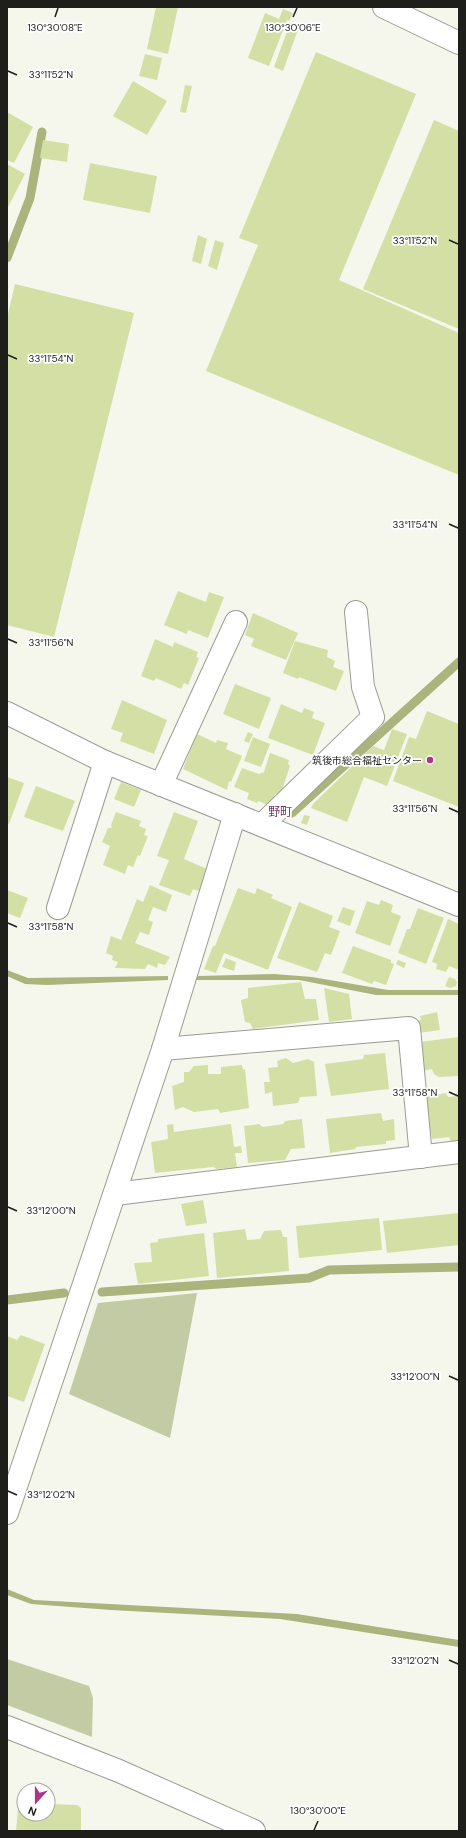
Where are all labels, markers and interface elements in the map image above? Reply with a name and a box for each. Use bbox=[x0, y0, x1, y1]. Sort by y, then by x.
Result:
text: 130°30'08"E bbox=[27, 21, 83, 34]
text: 130°30'06"E bbox=[265, 21, 321, 34]
text: 33°11'52"N bbox=[29, 68, 73, 81]
text: 33°11'52"N bbox=[393, 234, 437, 247]
text: 33°11'54"N bbox=[29, 352, 73, 365]
text: 33°11'54"N bbox=[393, 518, 437, 531]
text: 33°11'56"N bbox=[29, 636, 74, 649]
place label: 筑後市総合福祉センター bbox=[312, 754, 422, 767]
marker: 筑後市総合福祉センター bbox=[425, 755, 435, 765]
text: 33°11'56"N bbox=[393, 802, 438, 815]
district label: 野町 bbox=[268, 804, 292, 820]
text: 33°11'58"N bbox=[29, 920, 73, 933]
text: 33°11'58"N bbox=[393, 1086, 437, 1099]
text: 33°12'00"N bbox=[26, 1204, 76, 1217]
text: 33°12'00"N bbox=[390, 1370, 440, 1383]
text: 33°12'02"N bbox=[27, 1488, 75, 1501]
text: 33°12'02"N bbox=[391, 1654, 439, 1667]
north arrow bbox=[16, 1782, 56, 1822]
text: N bbox=[26, 1803, 39, 1819]
text: 130°30'00"E bbox=[290, 1804, 346, 1817]

